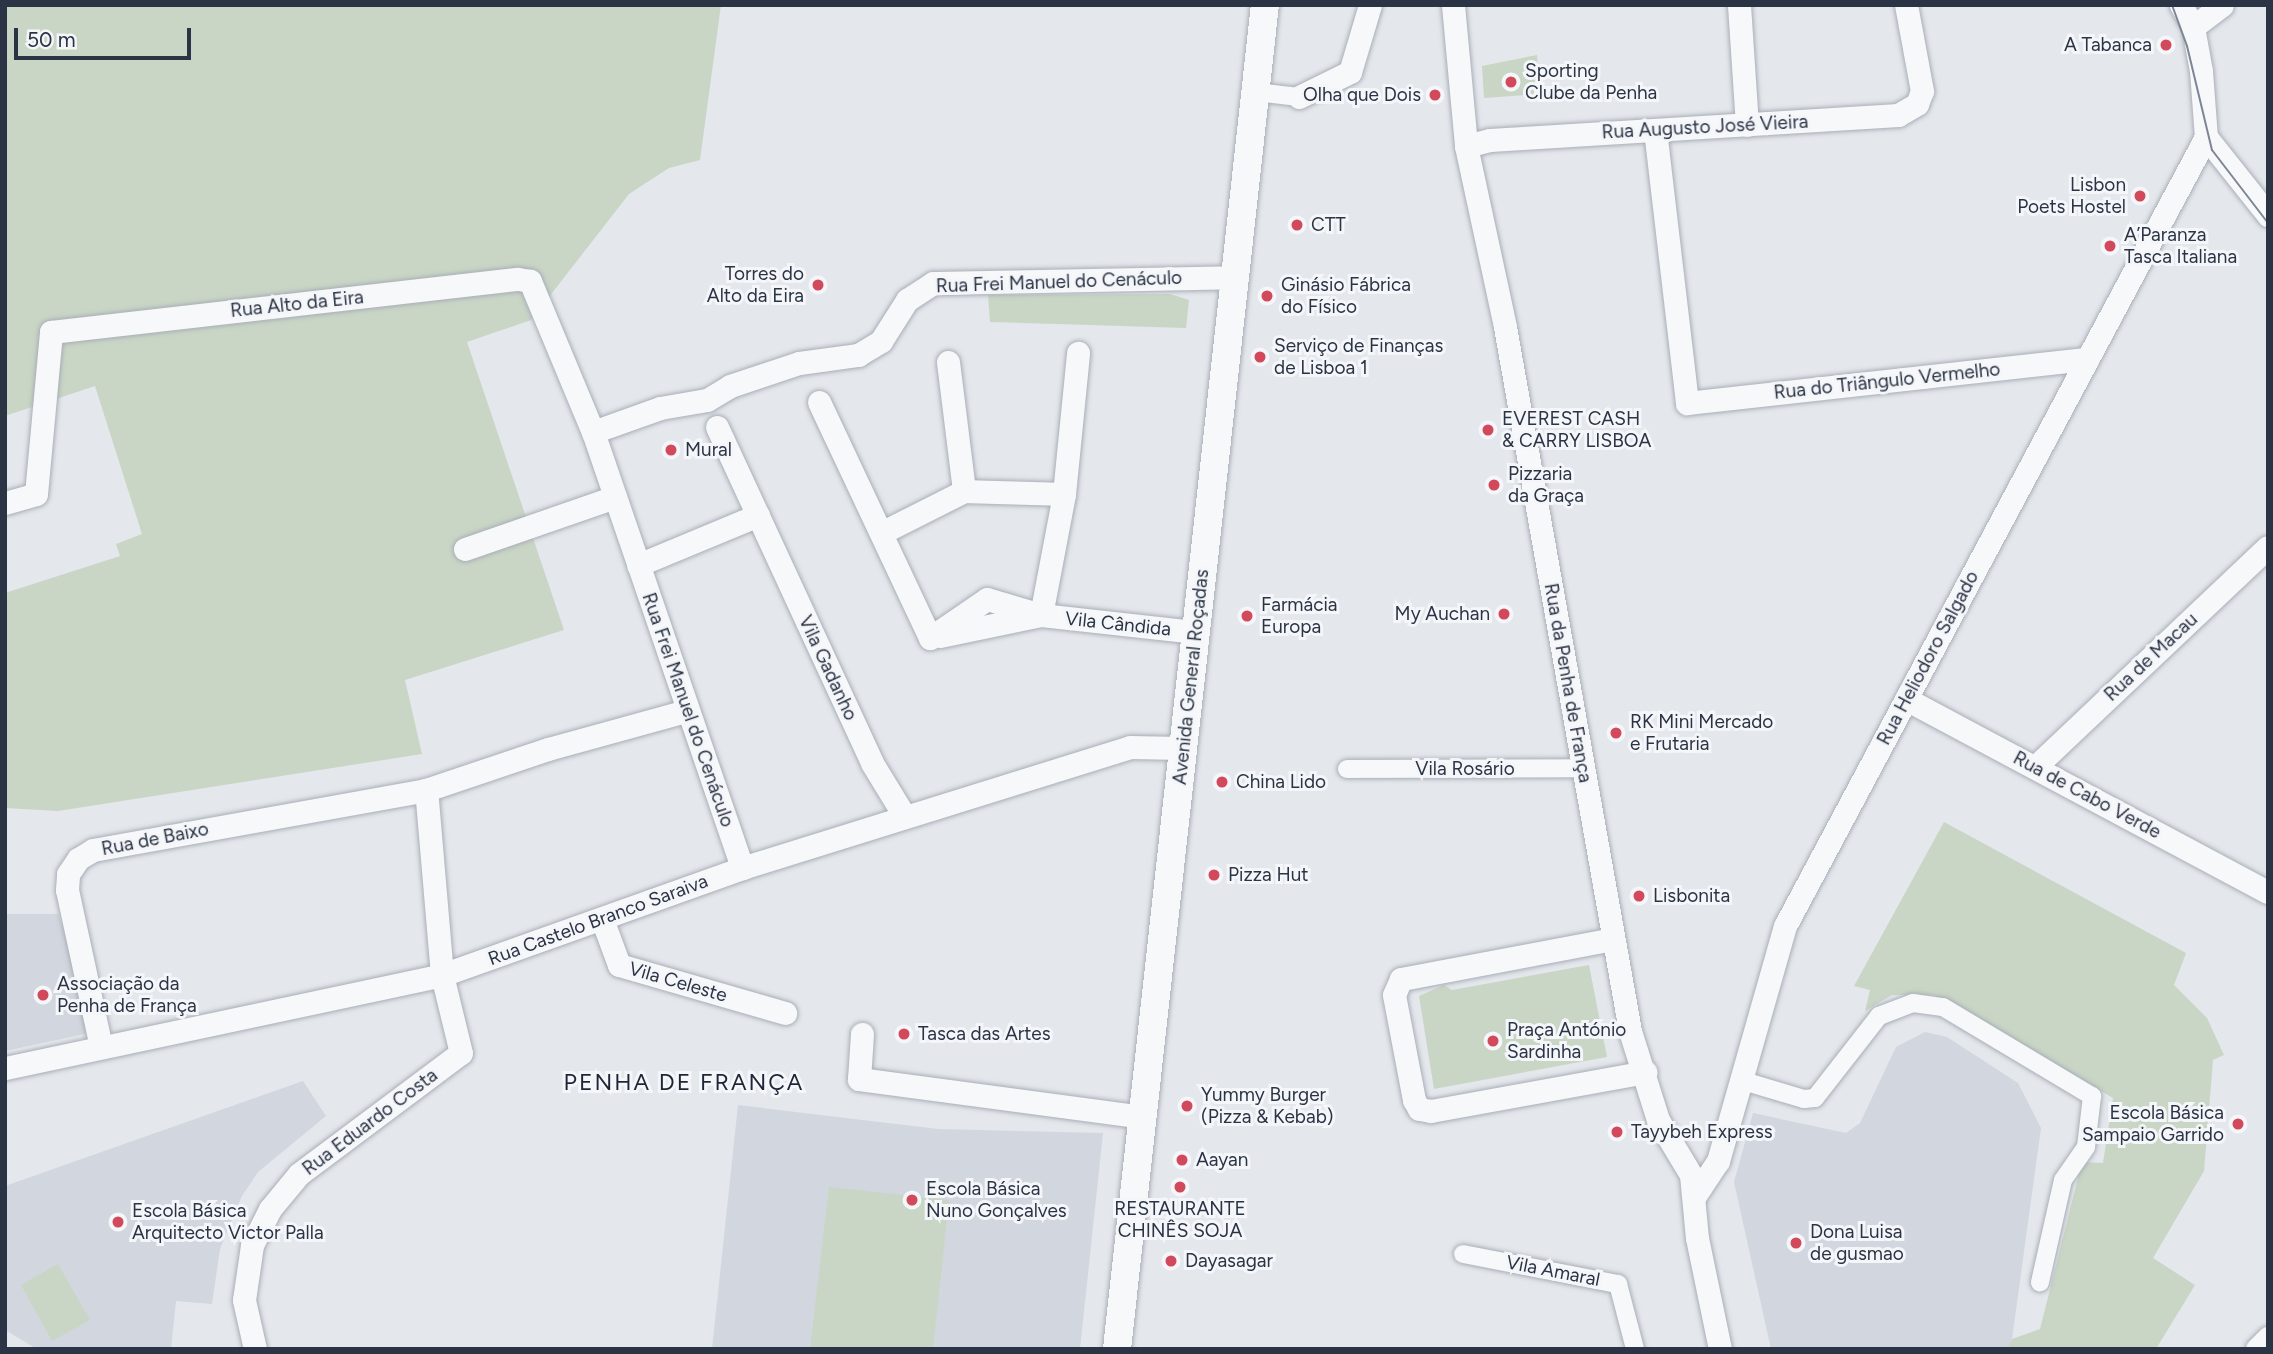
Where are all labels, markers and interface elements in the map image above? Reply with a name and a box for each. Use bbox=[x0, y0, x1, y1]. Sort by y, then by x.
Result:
scale bar bbox=[18, 14, 194, 58]
text: 50 m bbox=[27, 27, 76, 52]
place label: A Tabanca bbox=[2064, 34, 2152, 56]
marker: A Tabanca bbox=[2158, 37, 2174, 53]
place label: Sporting Clube da Penha bbox=[1525, 60, 1657, 104]
marker: Sporting Clube da Penha bbox=[1503, 74, 1519, 90]
place label: Olha que Dois bbox=[1303, 84, 1421, 106]
marker: Olha que Dois bbox=[1427, 87, 1443, 103]
street label: Rua Augusto José Vieira bbox=[1601, 110, 1809, 144]
place label: Lisbon Poets Hostel bbox=[2017, 174, 2126, 218]
marker: Lisbon Poets Hostel bbox=[2132, 188, 2148, 204]
place label: CTT bbox=[1311, 214, 1346, 236]
marker: CTT bbox=[1289, 217, 1305, 233]
place label: A’Paranza Tasca Italiana bbox=[2124, 224, 2237, 268]
marker: A’Paranza Tasca Italiana bbox=[2102, 238, 2118, 254]
place label: Torres do Alto da Eira bbox=[707, 263, 804, 307]
street label: Rua Frei Manuel do Cenáculo bbox=[935, 266, 1183, 298]
place label: Ginásio Fábrica do Físico bbox=[1281, 274, 1411, 318]
marker: Torres do Alto da Eira bbox=[810, 277, 826, 293]
street label: Rua Alto da Eira bbox=[229, 286, 365, 322]
marker: Ginásio Fábrica do Físico bbox=[1259, 288, 1275, 304]
place label: Serviço de Finanças de Lisboa 1 bbox=[1274, 335, 1443, 379]
marker: Serviço de Finanças de Lisboa 1 bbox=[1252, 349, 1268, 365]
street label: Rua do Triângulo Vermelho bbox=[1773, 358, 2001, 404]
place label: EVEREST CASH & CARRY LISBOA bbox=[1502, 408, 1651, 452]
marker: EVEREST CASH & CARRY LISBOA bbox=[1480, 422, 1496, 438]
place label: Mural bbox=[685, 439, 732, 461]
marker: Mural bbox=[663, 442, 679, 458]
place label: Pizzaria da Graça bbox=[1508, 463, 1584, 507]
marker: Pizzaria da Graça bbox=[1486, 477, 1502, 493]
street label: Rua Heliodoro Salgado bbox=[1872, 567, 1984, 749]
street label: Avenida General Roçadas bbox=[1168, 568, 1214, 786]
street label: Rua da Penha de França bbox=[1539, 581, 1597, 785]
street label: Rua Frei Manuel do Cenáculo bbox=[637, 590, 739, 830]
place label: Farmácia Europa bbox=[1261, 594, 1338, 638]
place label: My Auchan bbox=[1395, 603, 1490, 625]
marker: My Auchan bbox=[1496, 606, 1512, 622]
street label: Vila Cândida bbox=[1064, 607, 1172, 641]
marker: Farmácia Europa bbox=[1239, 608, 1255, 624]
street label: Rua de Macau bbox=[2100, 608, 2202, 706]
street label: Vila Gadanho bbox=[794, 612, 862, 724]
place label: RK Mini Mercado e Frutaria bbox=[1630, 711, 1773, 755]
marker: RK Mini Mercado e Frutaria bbox=[1608, 725, 1624, 741]
street label: Rua de Cabo Verde bbox=[2009, 746, 2165, 844]
street label: Vila Rosário bbox=[1415, 758, 1515, 780]
place label: China Lido bbox=[1236, 771, 1326, 793]
marker: China Lido bbox=[1214, 774, 1230, 790]
street label: Rua de Baixo bbox=[99, 817, 211, 861]
place label: Pizza Hut bbox=[1228, 864, 1309, 886]
marker: Pizza Hut bbox=[1206, 867, 1222, 883]
street label: Rua Castelo Branco Saraiva bbox=[485, 870, 711, 970]
place label: Lisbonita bbox=[1653, 885, 1730, 907]
marker: Lisbonita bbox=[1631, 888, 1647, 904]
street label: Vila Celeste bbox=[626, 957, 730, 1007]
place label: Associação da Penha de França bbox=[57, 973, 197, 1017]
marker: Associação da Penha de França bbox=[35, 987, 51, 1003]
place label: Praça António Sardinha bbox=[1507, 1019, 1626, 1063]
place label: Tasca das Artes bbox=[918, 1023, 1051, 1045]
marker: Tasca das Artes bbox=[896, 1026, 912, 1042]
marker: Praça António Sardinha bbox=[1485, 1033, 1501, 1049]
street label: Rua Eduardo Costa bbox=[298, 1064, 442, 1180]
district label: PENHA DE FRANÇA bbox=[565, 1068, 803, 1096]
place label: Yummy Burger (Pizza & Kebab) bbox=[1201, 1084, 1333, 1128]
marker: Yummy Burger (Pizza & Kebab) bbox=[1179, 1098, 1195, 1114]
place label: Escola Básica Sampaio Garrido bbox=[2082, 1102, 2224, 1146]
marker: Escola Básica Sampaio Garrido bbox=[2230, 1116, 2246, 1132]
place label: Tayybeh Express bbox=[1631, 1121, 1773, 1143]
marker: Tayybeh Express bbox=[1609, 1124, 1625, 1140]
place label: Aayan bbox=[1196, 1149, 1248, 1171]
marker: Aayan bbox=[1174, 1152, 1190, 1168]
place label: Escola Básica Nuno Gonçalves bbox=[926, 1178, 1067, 1222]
marker: RESTAURANTE CHINÊS SOJA bbox=[1172, 1179, 1188, 1195]
marker: Escola Básica Nuno Gonçalves bbox=[904, 1192, 920, 1208]
place label: RESTAURANTE CHINÊS SOJA bbox=[1114, 1198, 1246, 1242]
place label: Escola Básica Arquitecto Victor Palla bbox=[132, 1200, 324, 1244]
marker: Escola Básica Arquitecto Victor Palla bbox=[110, 1214, 126, 1230]
place label: Dona Luisa de gusmao bbox=[1810, 1221, 1904, 1265]
marker: Dona Luisa de gusmao bbox=[1788, 1235, 1804, 1251]
place label: Dayasagar bbox=[1185, 1250, 1273, 1272]
street label: Vila Amaral bbox=[1504, 1251, 1602, 1291]
marker: Dayasagar bbox=[1163, 1253, 1179, 1269]

